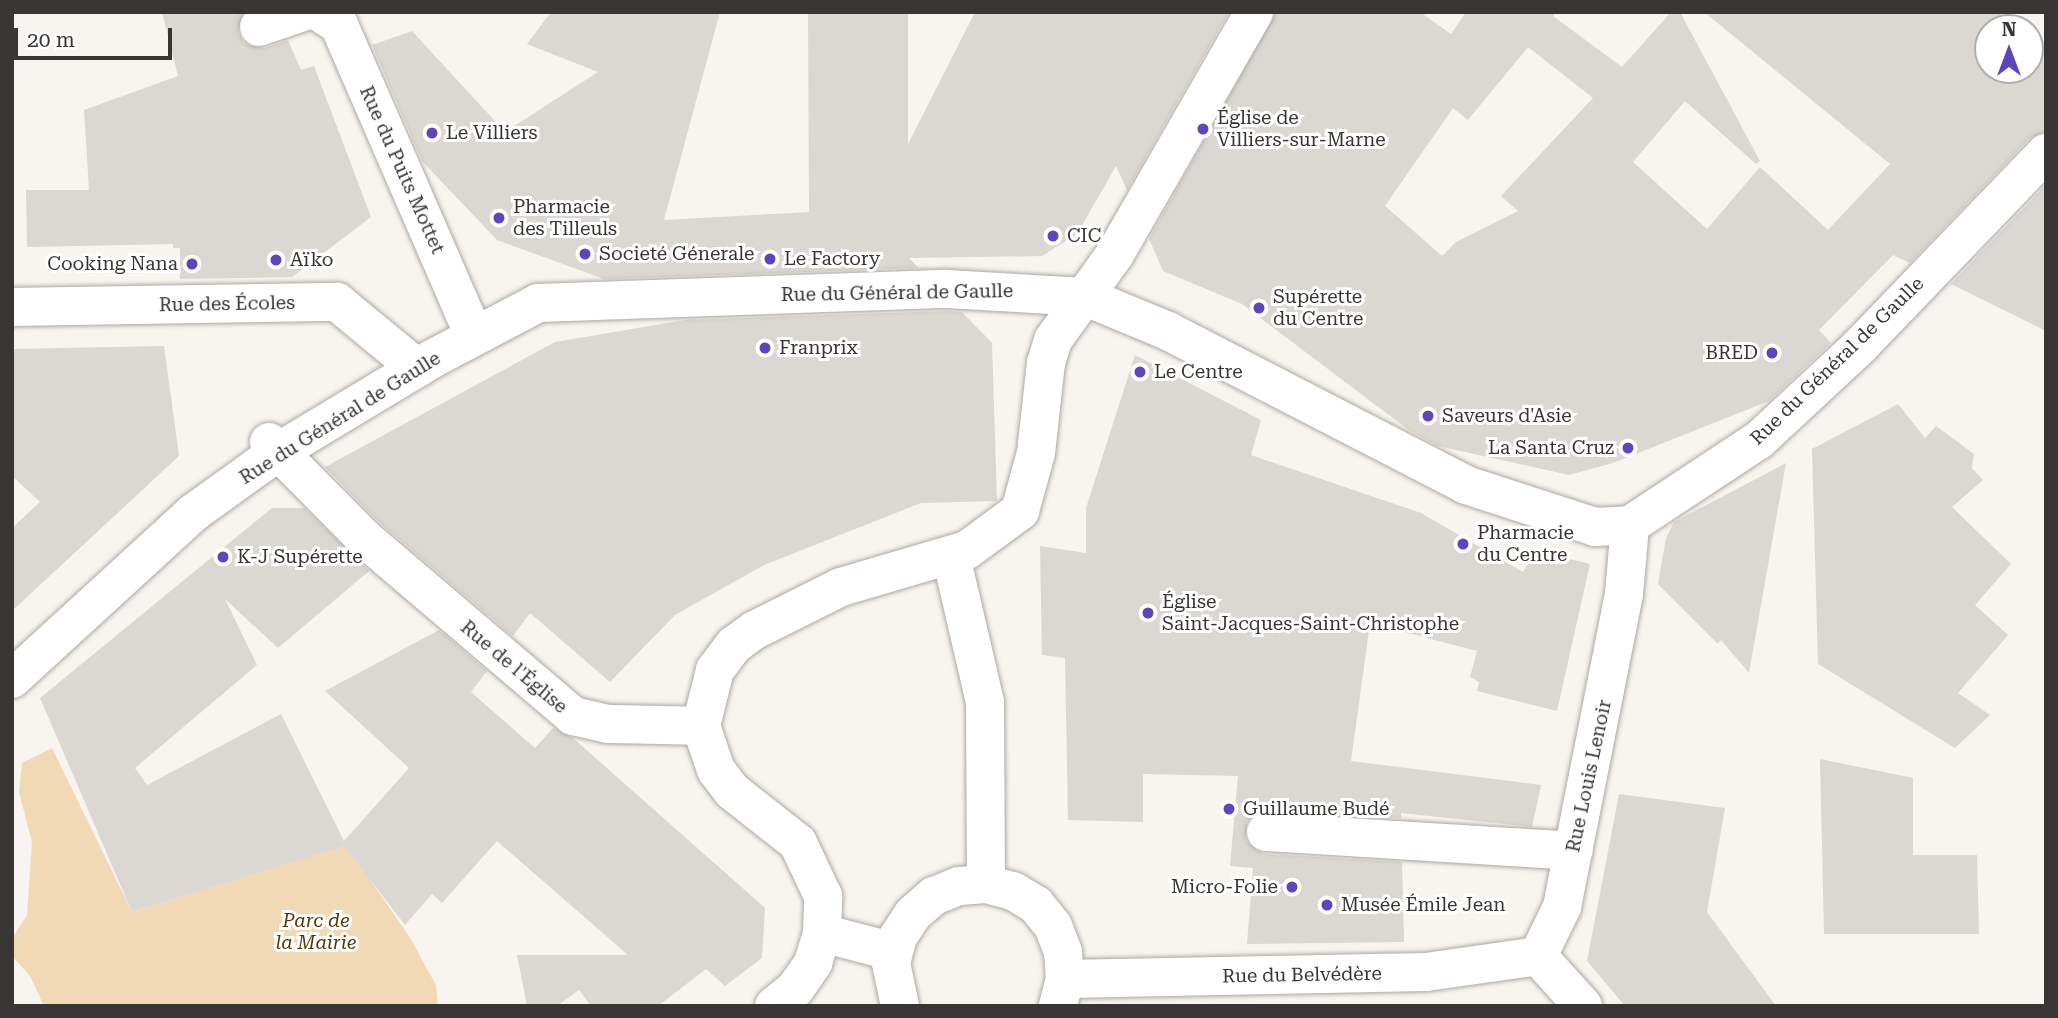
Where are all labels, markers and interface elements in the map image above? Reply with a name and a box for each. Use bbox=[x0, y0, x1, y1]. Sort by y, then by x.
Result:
scale bar bbox=[18, 14, 175, 58]
north arrow bbox=[1974, 14, 2044, 84]
text: N bbox=[2002, 18, 2016, 41]
text: 20 m bbox=[27, 28, 75, 52]
street label: Rue du Puits Mottet bbox=[355, 83, 449, 257]
place label: Église de Villiers-sur-Marne bbox=[1217, 107, 1386, 151]
marker: Église de Villiers-sur-Marne bbox=[1195, 121, 1211, 137]
place label: Le Villiers bbox=[446, 122, 538, 144]
marker: Le Villiers bbox=[424, 125, 440, 141]
place label: Pharmacie des Tilleuls bbox=[513, 196, 617, 240]
marker: Pharmacie des Tilleuls bbox=[491, 210, 507, 226]
place label: CIC bbox=[1067, 225, 1101, 247]
marker: CIC bbox=[1045, 228, 1061, 244]
place label: Societé Génerale bbox=[599, 243, 755, 265]
marker: Societé Génerale bbox=[577, 246, 593, 262]
place label: Le Factory bbox=[784, 248, 880, 270]
place label: Aïko bbox=[290, 249, 334, 271]
marker: Le Factory bbox=[762, 251, 778, 267]
marker: Aïko bbox=[268, 252, 284, 268]
place label: Cooking Nana bbox=[47, 253, 178, 275]
marker: Cooking Nana bbox=[184, 256, 200, 272]
street label: Rue du Général de Gaulle bbox=[1746, 272, 1928, 450]
street label: Rue du Général de Gaulle bbox=[781, 280, 1013, 306]
place label: Supérette du Centre bbox=[1273, 286, 1363, 330]
street label: Rue des Écoles bbox=[159, 291, 295, 317]
marker: Supérette du Centre bbox=[1251, 300, 1267, 316]
place label: Franprix bbox=[779, 337, 858, 359]
marker: Franprix bbox=[757, 340, 773, 356]
place label: BRED bbox=[1705, 342, 1758, 364]
marker: BRED bbox=[1764, 345, 1780, 361]
street label: Rue du Général de Gaulle bbox=[235, 347, 445, 489]
place label: Le Centre bbox=[1154, 361, 1243, 383]
marker: Le Centre bbox=[1132, 364, 1148, 380]
place label: Saveurs d'Asie bbox=[1442, 405, 1572, 427]
marker: Saveurs d'Asie bbox=[1420, 408, 1436, 424]
place label: La Santa Cruz bbox=[1488, 437, 1614, 459]
marker: La Santa Cruz bbox=[1620, 440, 1636, 456]
place label: Pharmacie du Centre bbox=[1477, 522, 1574, 566]
marker: Pharmacie du Centre bbox=[1455, 536, 1471, 552]
place label: K-J Supérette bbox=[237, 546, 363, 568]
marker: K-J Supérette bbox=[215, 549, 231, 565]
place label: Église Saint-Jacques-Saint-Christophe bbox=[1162, 591, 1459, 635]
marker: Église Saint-Jacques-Saint-Christophe bbox=[1140, 605, 1156, 621]
street label: Rue de l'Église bbox=[456, 616, 572, 718]
street label: Rue Louis Lenoir bbox=[1562, 698, 1616, 854]
place label: Guillaume Budé bbox=[1243, 798, 1390, 820]
marker: Guillaume Budé bbox=[1221, 801, 1237, 817]
place label: Micro-Folie bbox=[1171, 876, 1278, 898]
marker: Micro-Folie bbox=[1284, 879, 1300, 895]
place label: Musée Émile Jean bbox=[1341, 894, 1506, 916]
marker: Musée Émile Jean bbox=[1319, 897, 1335, 913]
park label: Parc de la Mairie bbox=[276, 910, 356, 954]
street label: Rue du Belvédère bbox=[1222, 962, 1382, 988]

